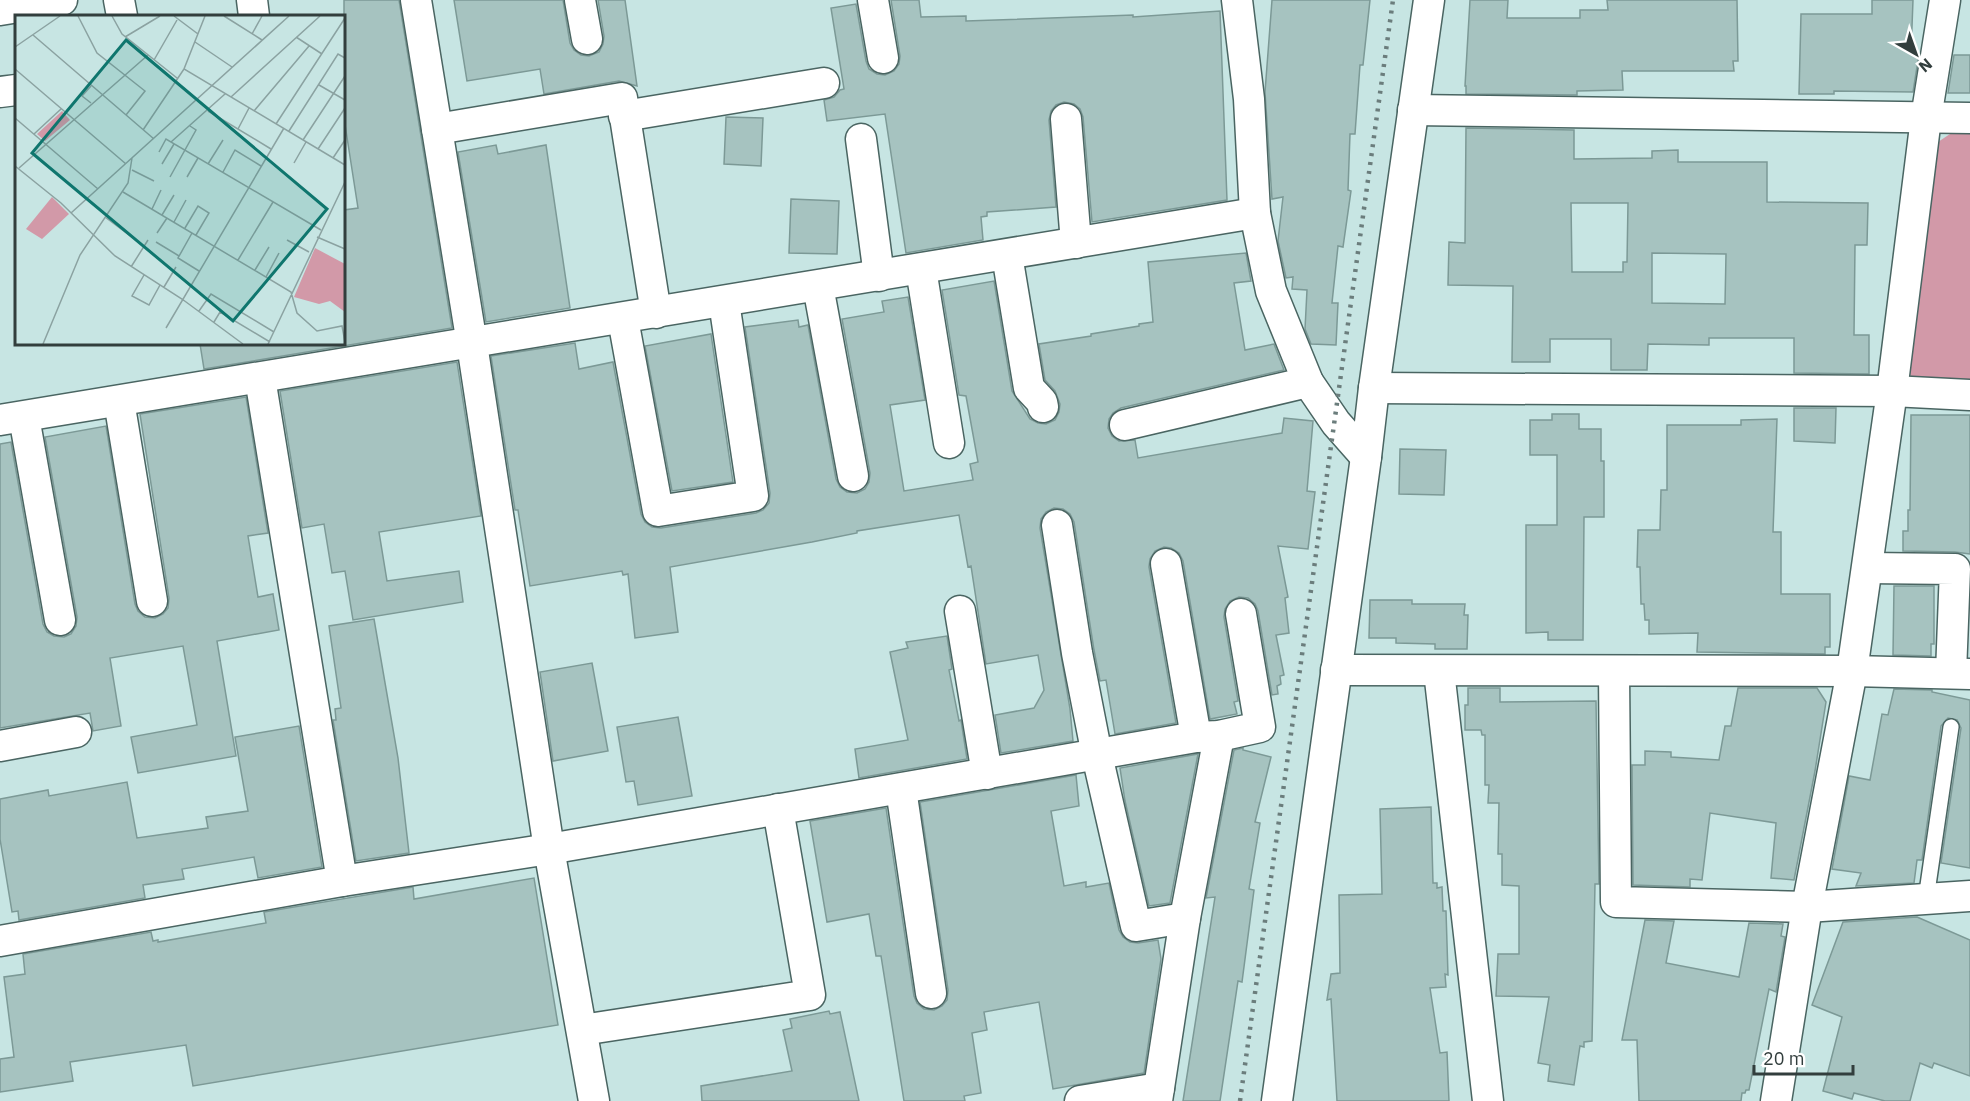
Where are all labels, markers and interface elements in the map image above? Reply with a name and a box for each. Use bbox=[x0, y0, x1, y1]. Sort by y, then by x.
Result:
inset map bbox=[15, 15, 345, 345]
north arrow bbox=[1886, 24, 1946, 84]
text: N bbox=[1915, 54, 1937, 77]
scale bar bbox=[1754, 1038, 1853, 1076]
text: 20 m bbox=[1763, 1047, 1805, 1070]

